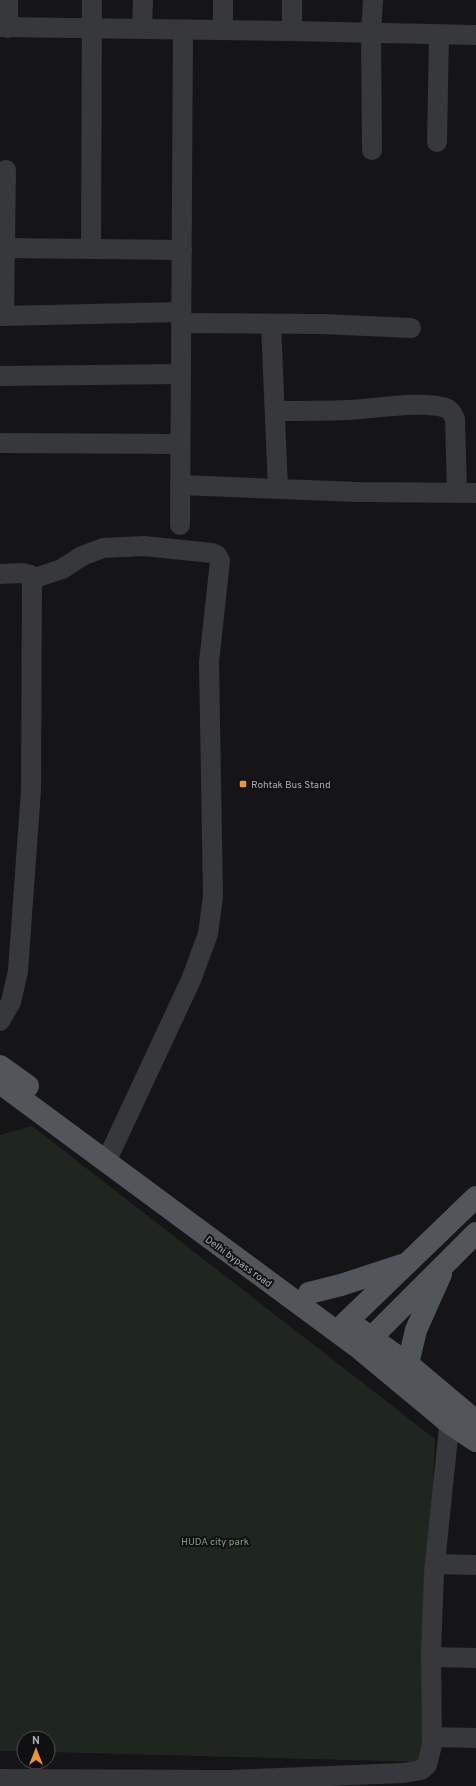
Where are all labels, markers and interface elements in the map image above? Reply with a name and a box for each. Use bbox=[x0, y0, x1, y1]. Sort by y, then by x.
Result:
marker: Rohtak Bus Stand bbox=[238, 779, 248, 789]
place label: Rohtak Bus Stand bbox=[251, 779, 331, 792]
street label: Delhi bypass road bbox=[202, 1234, 274, 1291]
park label: HUDA city park bbox=[181, 1536, 249, 1549]
north arrow bbox=[16, 1730, 56, 1770]
text: N bbox=[32, 1734, 40, 1748]

